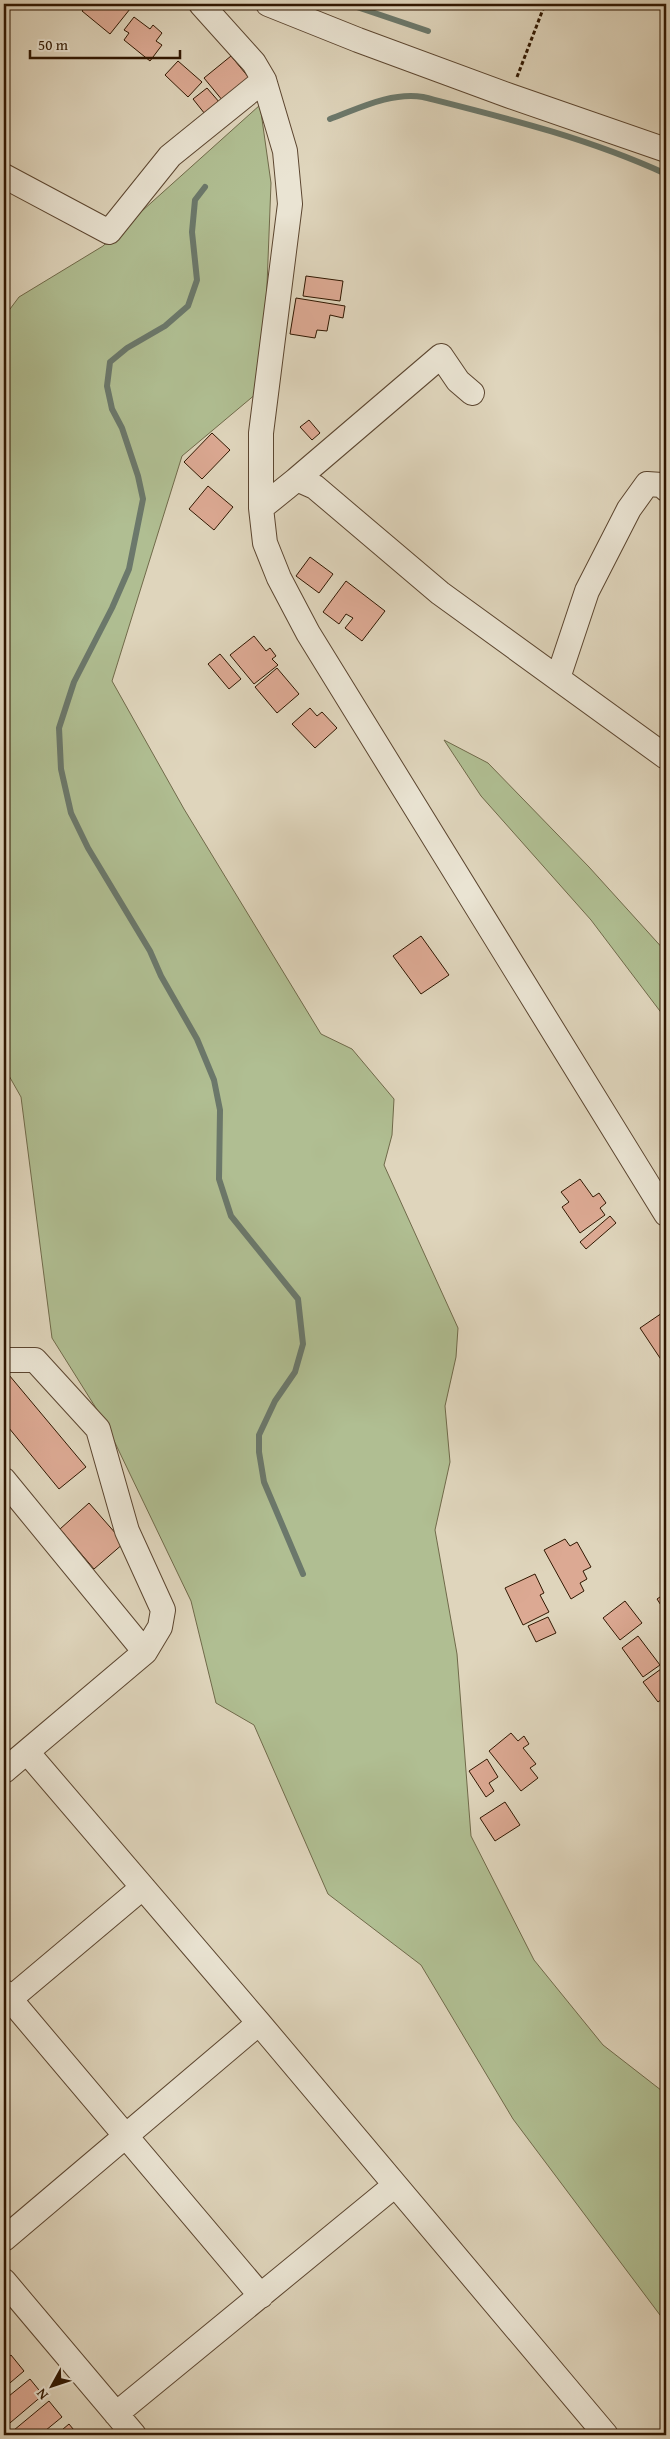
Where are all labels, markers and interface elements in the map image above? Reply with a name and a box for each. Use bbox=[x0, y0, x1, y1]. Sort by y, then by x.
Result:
scale bar bbox=[30, 28, 180, 60]
text: 50 m bbox=[38, 34, 69, 55]
north arrow bbox=[28, 2362, 78, 2412]
text: N bbox=[31, 2384, 53, 2404]

